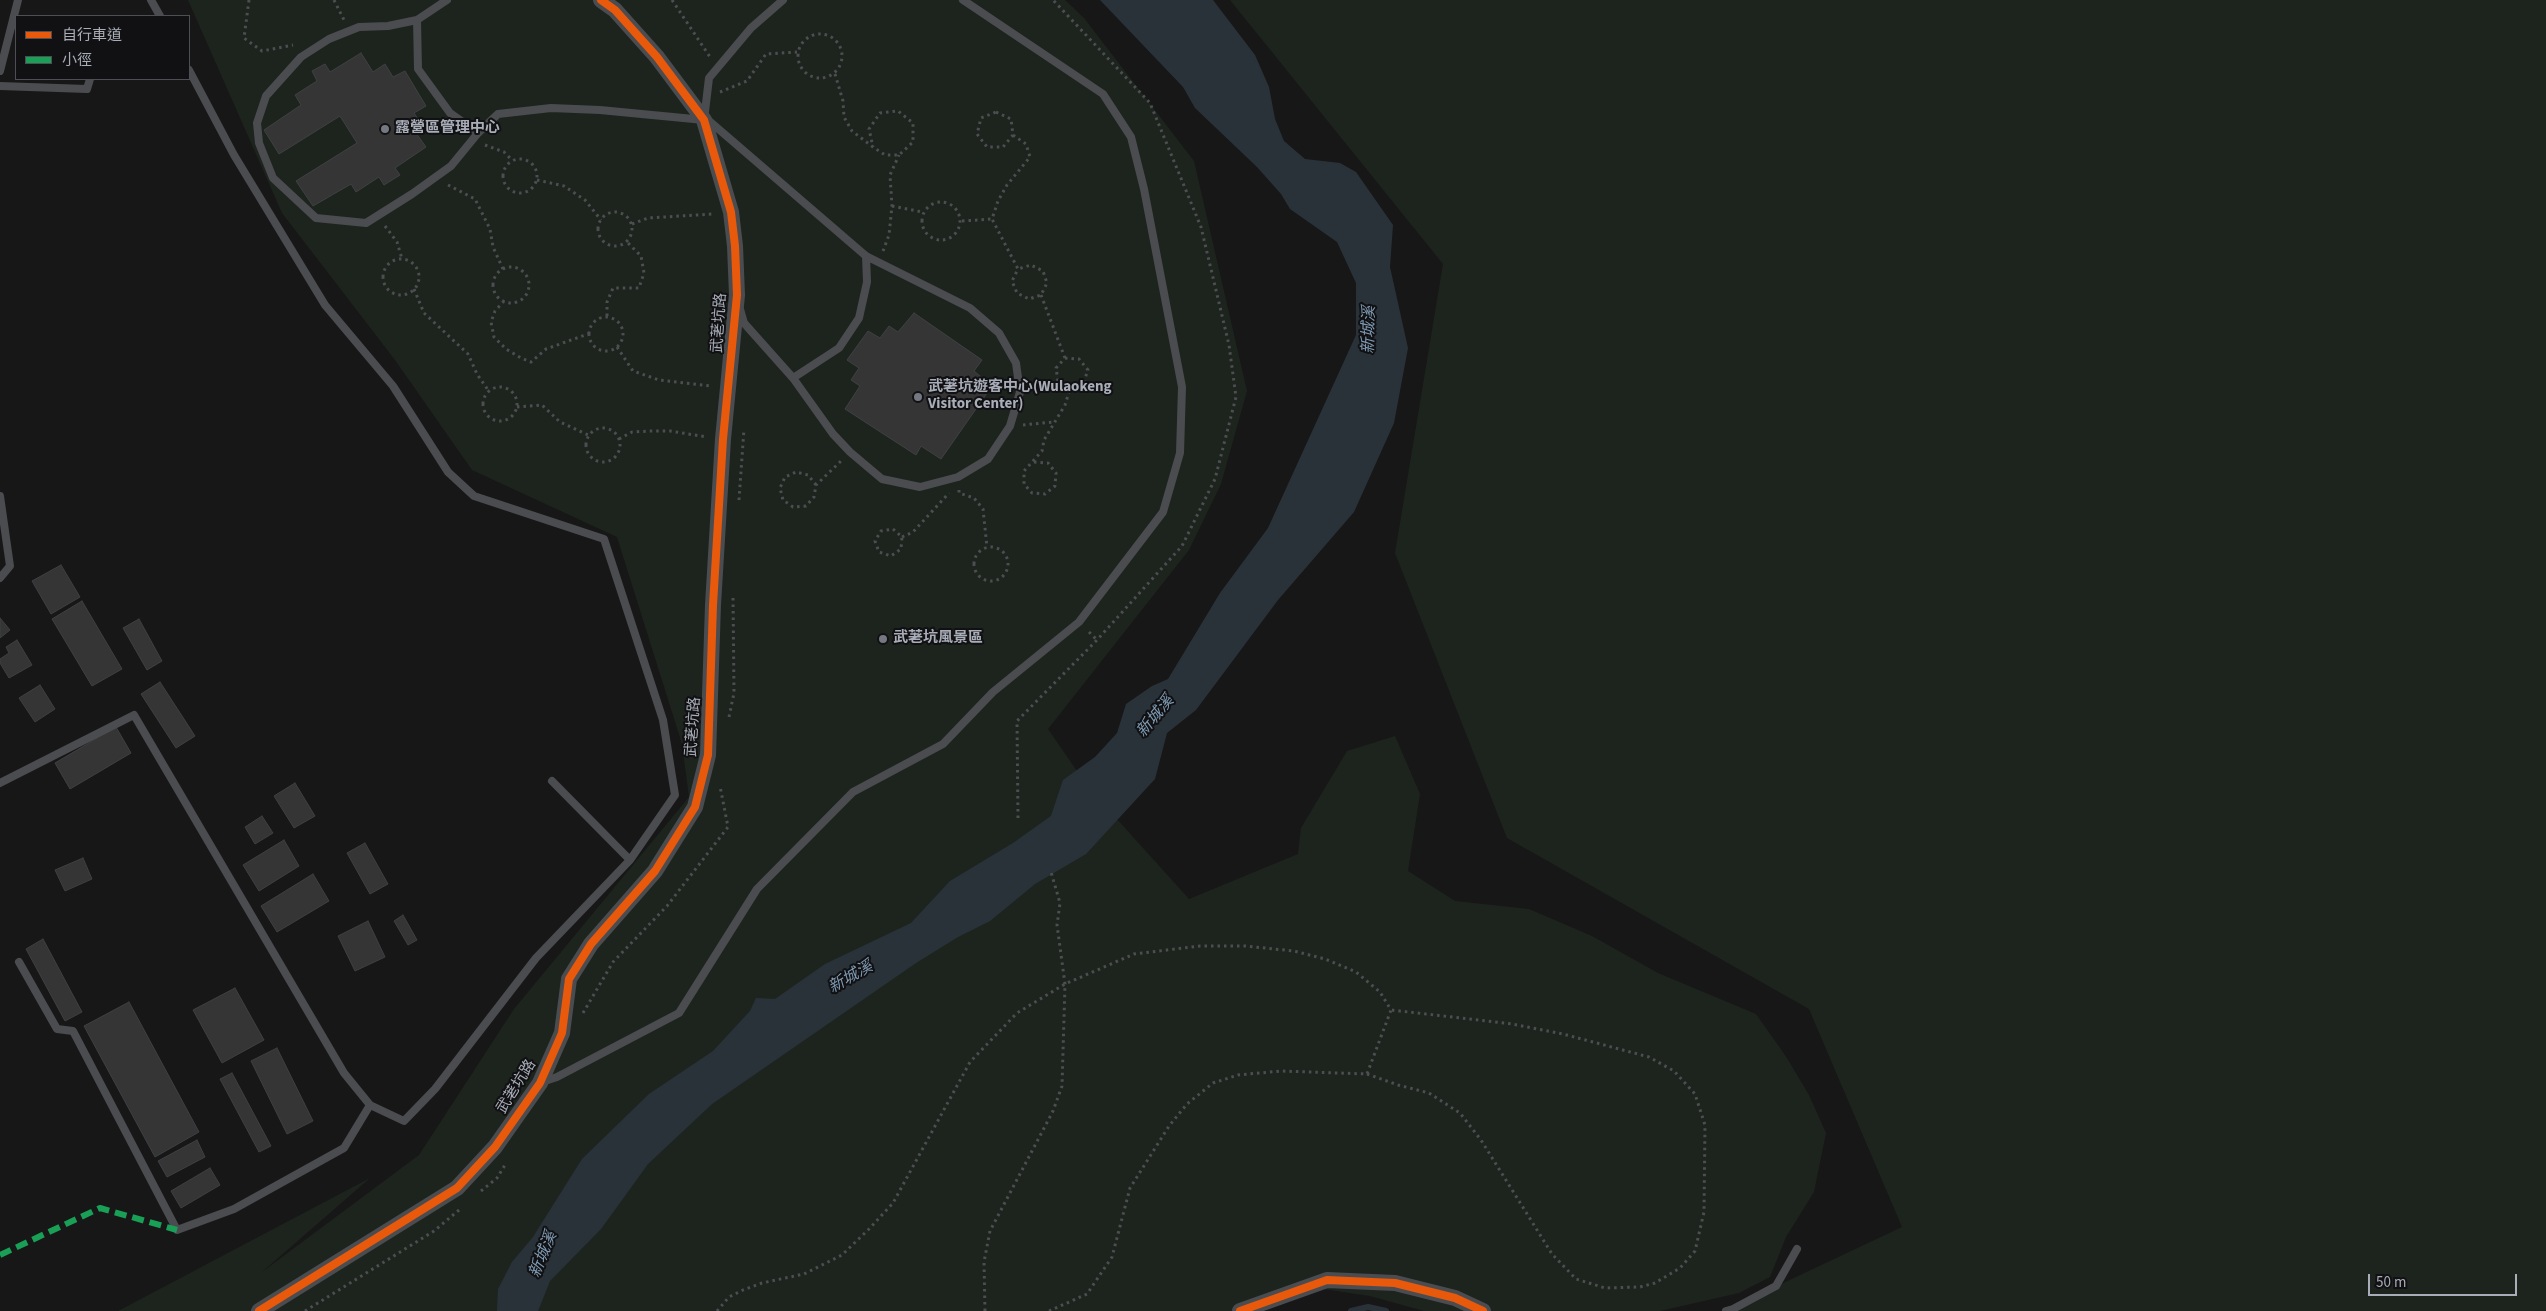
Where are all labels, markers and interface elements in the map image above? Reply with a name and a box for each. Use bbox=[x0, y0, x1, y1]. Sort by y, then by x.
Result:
legend bbox=[15, 15, 190, 80]
text: 自行車道 bbox=[62, 25, 122, 46]
text: 小徑 bbox=[62, 50, 92, 71]
place label: 露營區管理中心 bbox=[395, 120, 500, 138]
marker: 露營區管理中心 bbox=[379, 123, 391, 135]
street label: 武荖坑路 bbox=[709, 292, 731, 354]
water label: 新城溪 bbox=[1360, 306, 1380, 354]
place label: 武荖坑遊客中心(Wulaokeng Visitor Center) bbox=[928, 379, 1112, 414]
marker: 武荖坑遊客中心(Wulaokeng Visitor Center) bbox=[912, 391, 924, 403]
place label: 武荖坑風景區 bbox=[893, 630, 983, 648]
marker: 武荖坑風景區 bbox=[877, 633, 889, 645]
water label: 新城溪 bbox=[1133, 692, 1179, 742]
street label: 武荖坑路 bbox=[683, 696, 705, 758]
water label: 新城溪 bbox=[825, 958, 877, 998]
street label: 武荖坑路 bbox=[493, 1057, 541, 1117]
water label: 新城溪 bbox=[526, 1229, 562, 1281]
scale bar bbox=[2371, 1264, 2520, 1296]
text: 50 m bbox=[2376, 1272, 2406, 1293]

